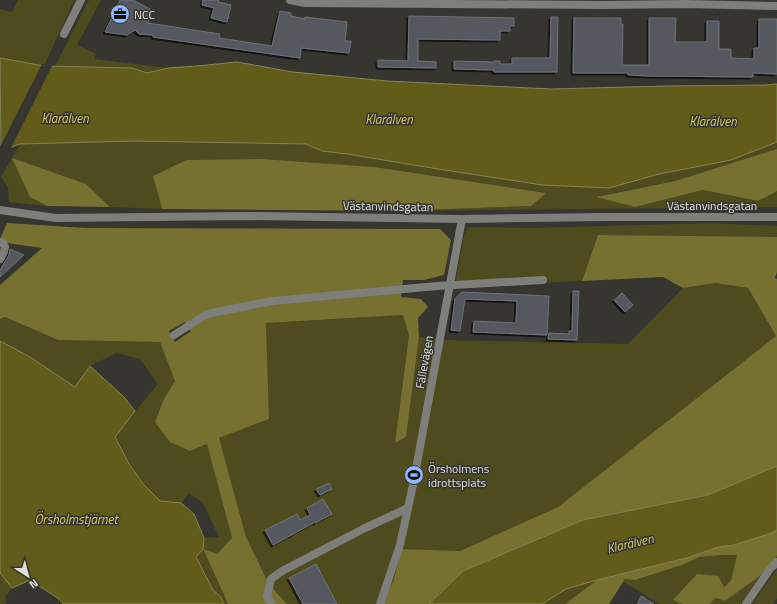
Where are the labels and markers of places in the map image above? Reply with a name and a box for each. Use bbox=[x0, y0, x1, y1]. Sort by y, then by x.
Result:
office icon: NCC bbox=[109, 3, 131, 25]
place label: NCC bbox=[134, 5, 156, 24]
place label: Örsholmens idrottsplats bbox=[428, 459, 490, 492]
sports icon: Örsholmens idrottsplats bbox=[403, 464, 425, 486]

